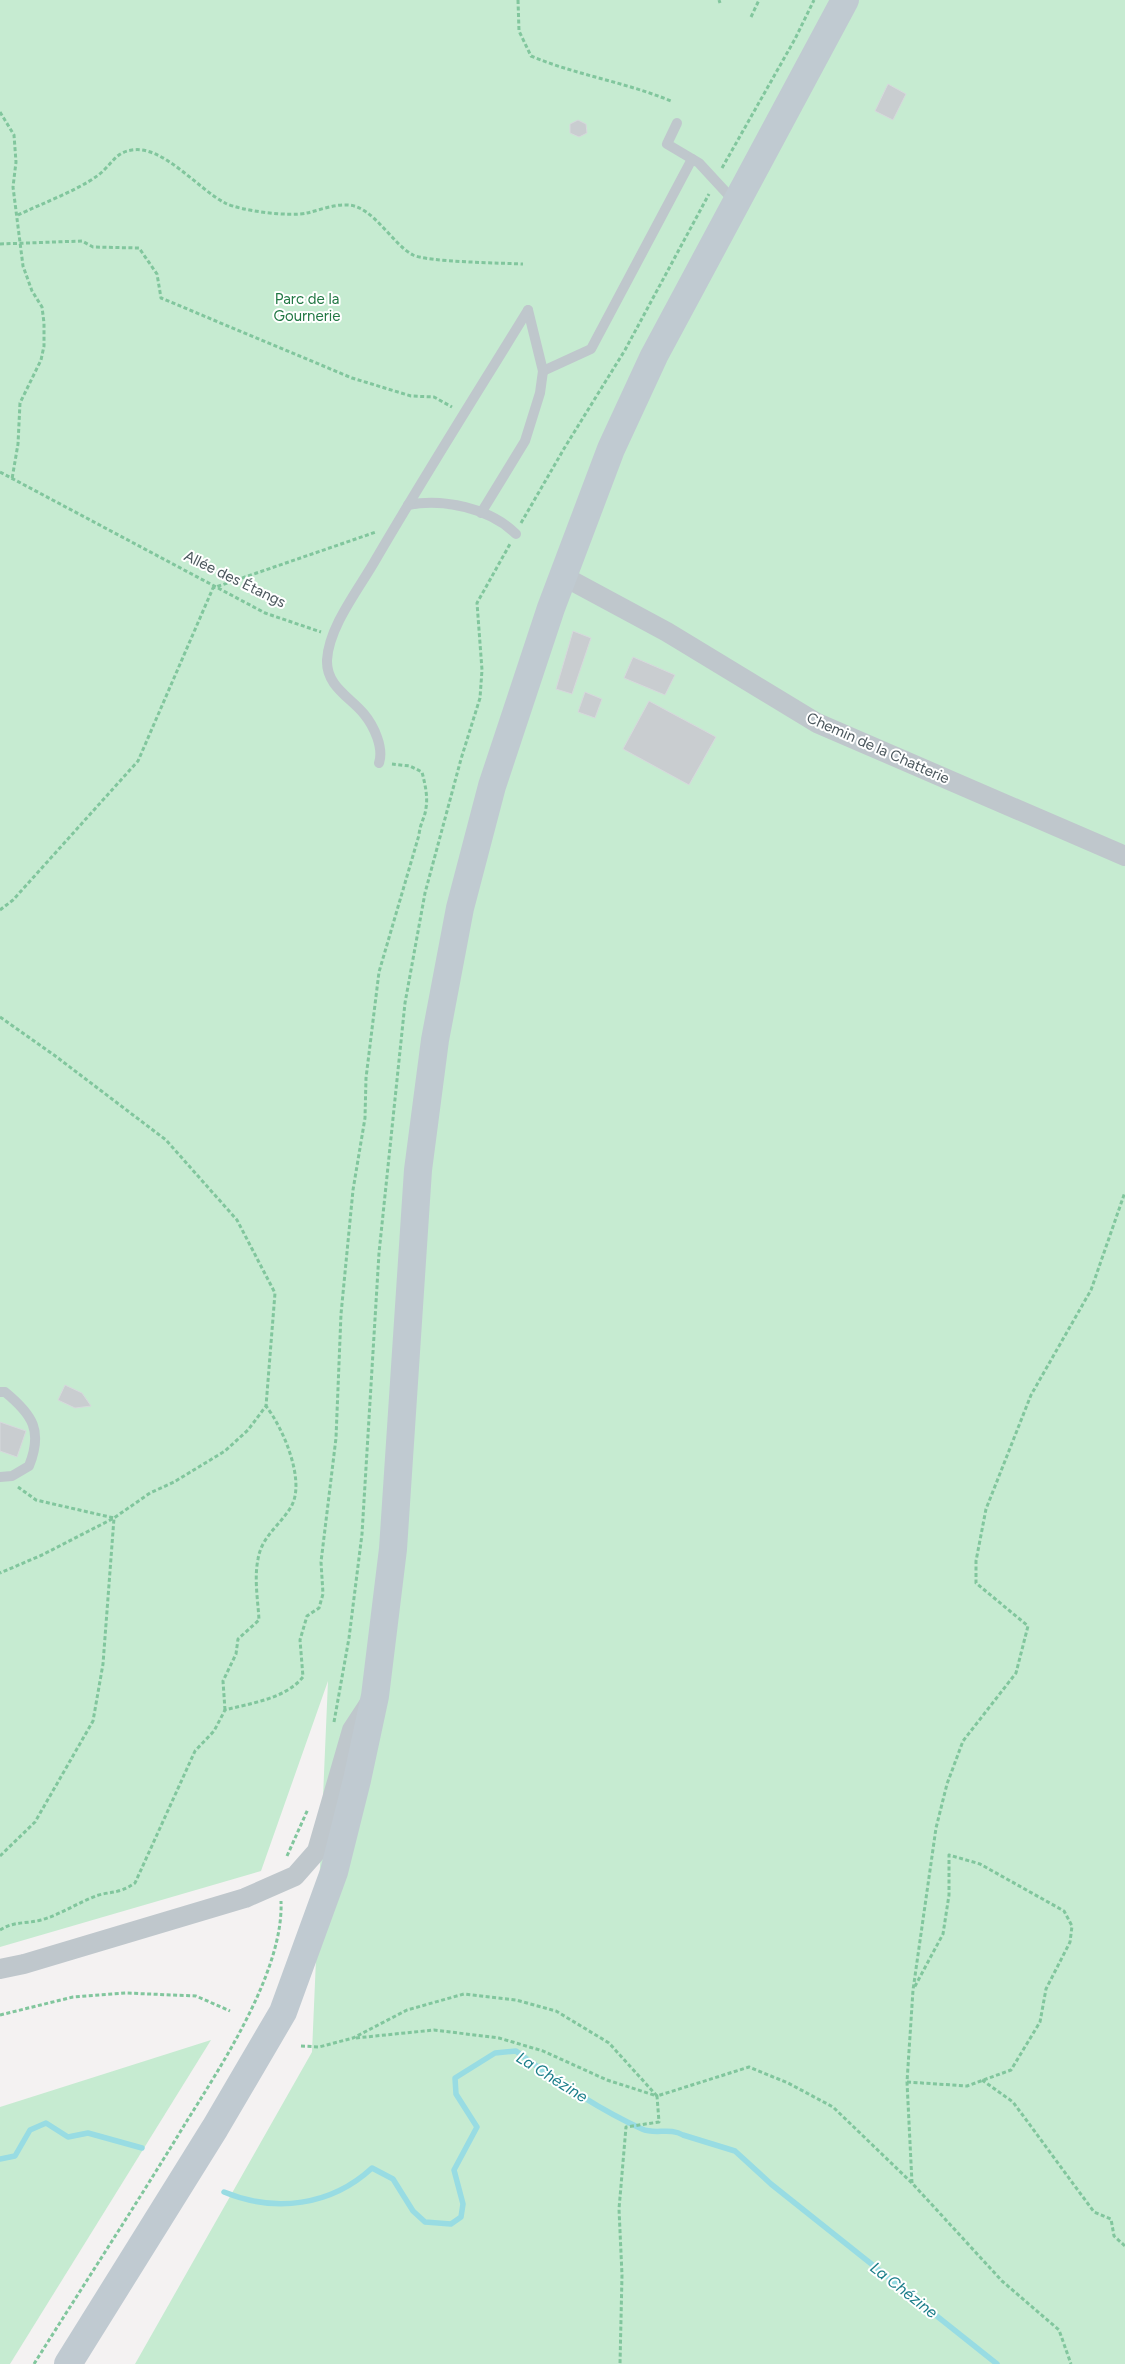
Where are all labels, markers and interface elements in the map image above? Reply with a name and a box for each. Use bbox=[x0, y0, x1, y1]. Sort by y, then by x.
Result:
park label: Parc de la Gournerie bbox=[274, 290, 340, 325]
street label: Allée des Étangs bbox=[181, 547, 289, 611]
street label: Chemin de la Chatterie bbox=[804, 708, 952, 788]
water label: La Chézine bbox=[513, 2048, 591, 2106]
water label: La Chézine bbox=[867, 2258, 942, 2322]

